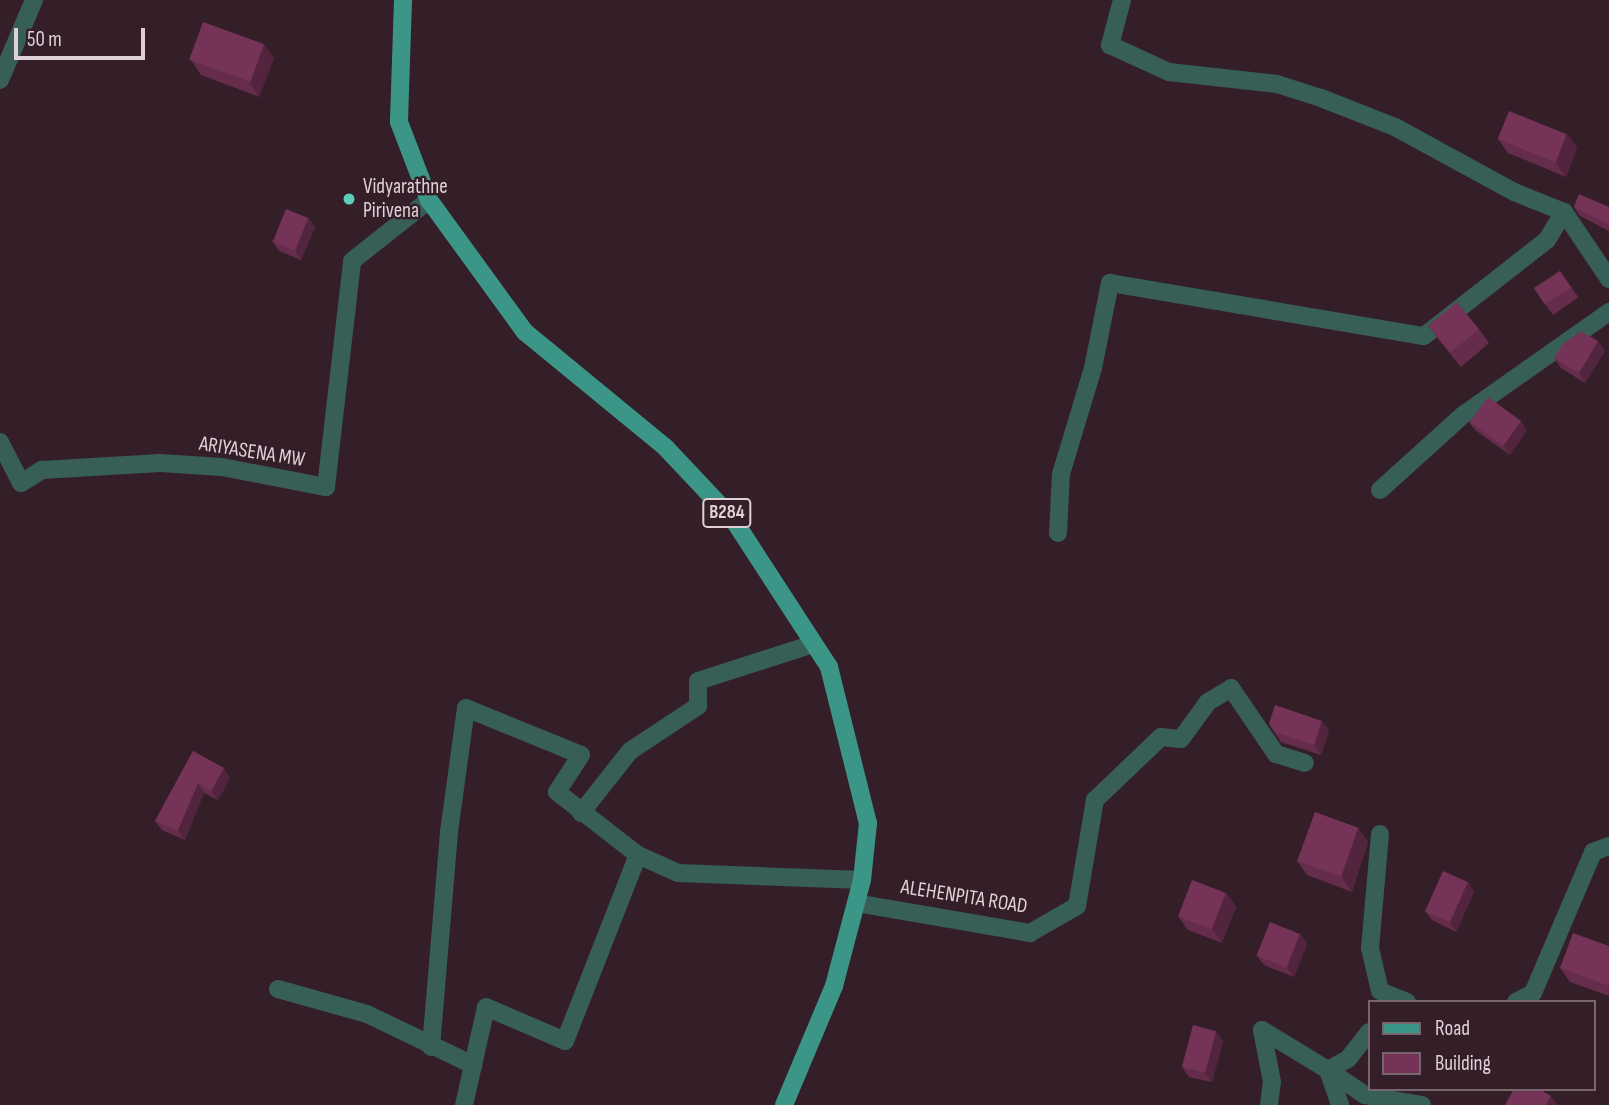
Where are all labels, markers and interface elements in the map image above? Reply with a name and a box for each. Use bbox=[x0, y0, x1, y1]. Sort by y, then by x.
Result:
scale bar bbox=[18, 14, 149, 58]
text: 50 m bbox=[27, 27, 62, 52]
place label: Vidyarathne Pirivena bbox=[363, 174, 448, 224]
marker: Vidyarathne Pirivena bbox=[341, 191, 357, 207]
street label: ARIYASENA MW bbox=[197, 431, 307, 473]
road number: B284 bbox=[701, 498, 753, 528]
street label: ALEHENPITA ROAD bbox=[899, 875, 1029, 919]
legend bbox=[1368, 1000, 1595, 1091]
text: Road bbox=[1435, 1016, 1470, 1041]
text: Building bbox=[1435, 1051, 1491, 1076]

